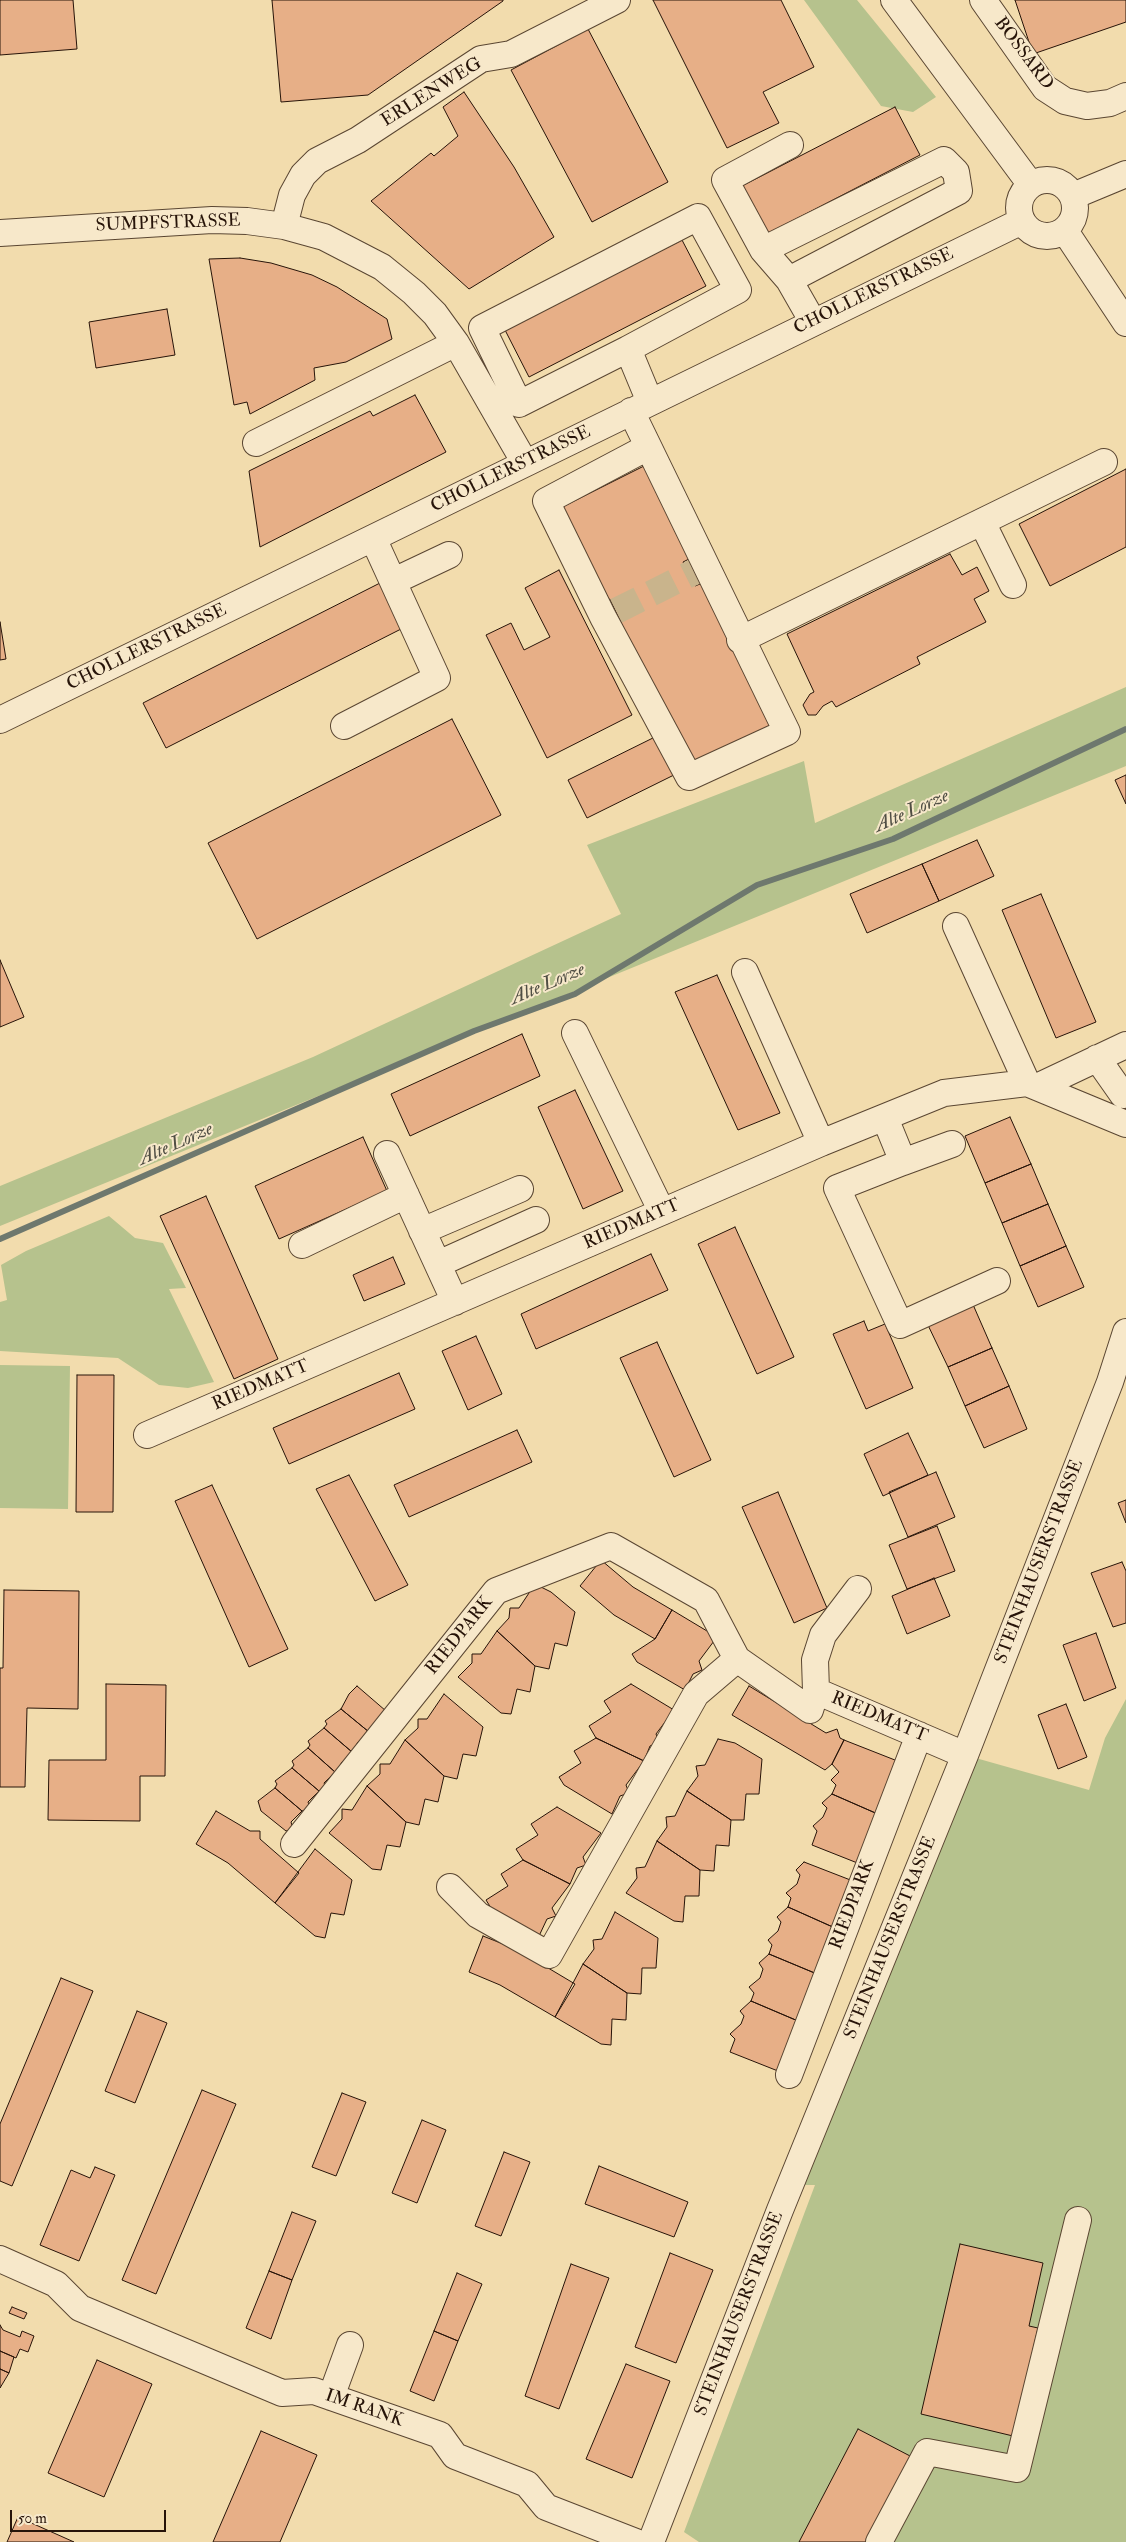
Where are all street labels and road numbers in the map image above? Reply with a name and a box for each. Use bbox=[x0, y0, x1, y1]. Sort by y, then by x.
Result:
street label: BOSSARD bbox=[989, 13, 1057, 95]
street label: ERLENWEG bbox=[378, 54, 486, 132]
street label: SUMPFSTRASSE bbox=[95, 211, 241, 237]
street label: CHOLLERSTRASSE bbox=[791, 244, 957, 340]
street label: CHOLLERSTRASSE bbox=[428, 422, 594, 518]
street label: CHOLLERSTRASSE bbox=[64, 600, 230, 696]
street label: RIEDMATT bbox=[580, 1195, 684, 1255]
street label: RIEDMATT bbox=[209, 1356, 313, 1416]
street label: STEINHAUSERSTRASSE bbox=[991, 1457, 1089, 1667]
street label: RIEDPARK bbox=[422, 1592, 498, 1680]
street label: RIEDMATT bbox=[827, 1688, 931, 1748]
street label: STEINHAUSERSTRASSE bbox=[840, 1833, 942, 2043]
street label: RIEDPARK bbox=[826, 1857, 880, 1953]
street label: STEINHAUSERSTRASSE bbox=[691, 2209, 789, 2419]
street label: IM RANK bbox=[322, 2386, 406, 2432]

